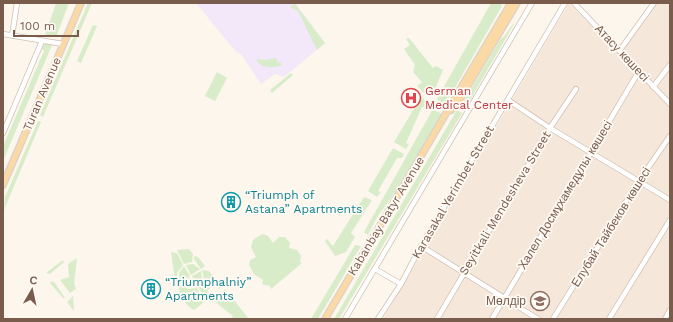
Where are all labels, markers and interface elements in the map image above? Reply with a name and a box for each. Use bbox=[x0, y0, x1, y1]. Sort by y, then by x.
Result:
scale bar bbox=[14, 12, 78, 38]
text: 100 m bbox=[20, 19, 55, 33]
street label: Атасу көшесі bbox=[592, 22, 652, 84]
street label: Turan Avenue bbox=[20, 55, 64, 133]
place label: German Medical Center bbox=[425, 84, 513, 112]
hospital icon: German Medical Center bbox=[400, 87, 422, 109]
street label: Халел Досмұхамедұлы көшесі bbox=[515, 118, 615, 272]
street label: Karasakal Yerimbet Street bbox=[409, 123, 497, 261]
street label: Seyitkali Mendesheva Street bbox=[456, 128, 554, 278]
street label: Kabanbay Batyr Avenue bbox=[345, 154, 427, 278]
street label: Елубай Тайбеков көшесі bbox=[568, 165, 654, 289]
place label: “Triumph of Astana” Apartments bbox=[245, 188, 362, 216]
building icon: “Triumph of Astana” Apartments bbox=[220, 191, 242, 213]
north arrow bbox=[12, 270, 52, 310]
text: С bbox=[29, 274, 38, 288]
place label: “Triumphalniy” Apartments bbox=[165, 275, 252, 303]
building icon: “Triumphalniy” Apartments bbox=[140, 278, 162, 300]
school or university icon: Мөлдір bbox=[529, 290, 551, 312]
place label: Мөлдір bbox=[486, 294, 526, 308]

